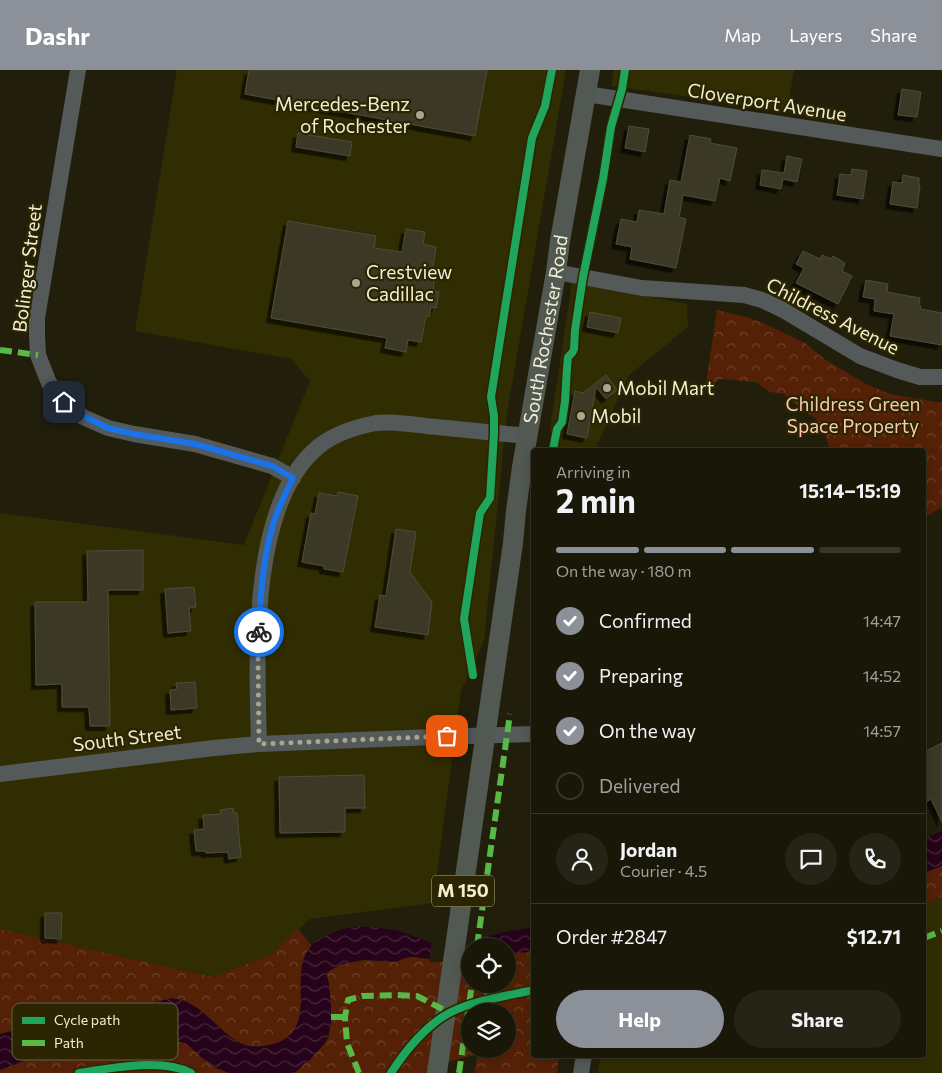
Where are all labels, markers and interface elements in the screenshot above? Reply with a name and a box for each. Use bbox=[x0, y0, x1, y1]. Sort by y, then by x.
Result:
text: Dashr bbox=[25, 21, 90, 50]
text: Map bbox=[724, 24, 761, 46]
text: Layers bbox=[789, 24, 842, 46]
text: Share bbox=[870, 24, 917, 46]
street label: Cloverport Avenue bbox=[686, 78, 848, 125]
place label: Mercedes-Benz of Rochester bbox=[275, 92, 410, 137]
marker: Mercedes-Benz of Rochester bbox=[414, 109, 426, 121]
street label: Bolinger Street bbox=[7, 202, 46, 333]
street label: South Rochester Road bbox=[518, 233, 572, 425]
place label: Crestview Cadillac bbox=[366, 260, 452, 305]
street label: Childress Avenue bbox=[763, 272, 904, 359]
marker: Crestview Cadillac bbox=[350, 277, 362, 289]
place label: Mobil Mart bbox=[617, 376, 715, 399]
pin bbox=[43, 381, 85, 423]
marker: Mobil Mart bbox=[601, 382, 613, 394]
icon: home bbox=[50, 388, 78, 416]
park label: Childress Green Space Property bbox=[786, 392, 920, 437]
place label: Mobil bbox=[591, 404, 641, 427]
marker: Mobil bbox=[575, 410, 587, 422]
text: Arriving in bbox=[556, 462, 630, 481]
text: 15:14–15:19 bbox=[799, 479, 901, 502]
text: 2 min bbox=[556, 480, 636, 520]
text: On the way · 180 m bbox=[556, 561, 692, 580]
courier bbox=[234, 607, 284, 657]
icon: check bbox=[556, 607, 584, 635]
text: Confirmed bbox=[599, 609, 692, 632]
text: 14:47 bbox=[863, 611, 901, 630]
icon: bike bbox=[245, 618, 273, 646]
icon: check bbox=[556, 662, 584, 690]
text: Preparing bbox=[599, 664, 683, 687]
text: 14:52 bbox=[863, 666, 901, 685]
pin bbox=[426, 715, 468, 757]
icon: check bbox=[556, 717, 584, 745]
street label: South Street bbox=[71, 719, 183, 756]
text: On the way bbox=[599, 719, 696, 742]
text: 14:57 bbox=[863, 721, 901, 740]
icon: bag bbox=[433, 722, 461, 750]
text: Delivered bbox=[599, 774, 680, 797]
button: person bbox=[556, 833, 608, 885]
button: chat bbox=[785, 833, 837, 885]
button: phone bbox=[849, 833, 901, 885]
text: Jordan bbox=[620, 838, 677, 861]
text: Courier · 4.5 bbox=[620, 861, 707, 880]
road number: M 150 bbox=[432, 876, 494, 906]
text: Order #2847 bbox=[556, 925, 667, 948]
text: $12.71 bbox=[847, 925, 901, 948]
map controls bbox=[461, 938, 516, 1058]
button: locate bbox=[461, 938, 516, 993]
button: Help bbox=[556, 990, 724, 1048]
button: Share bbox=[734, 990, 901, 1048]
legend bbox=[12, 1003, 178, 1060]
button: layers bbox=[461, 1003, 516, 1058]
text: Cycle path bbox=[54, 1011, 120, 1028]
text: Path bbox=[54, 1034, 84, 1051]

